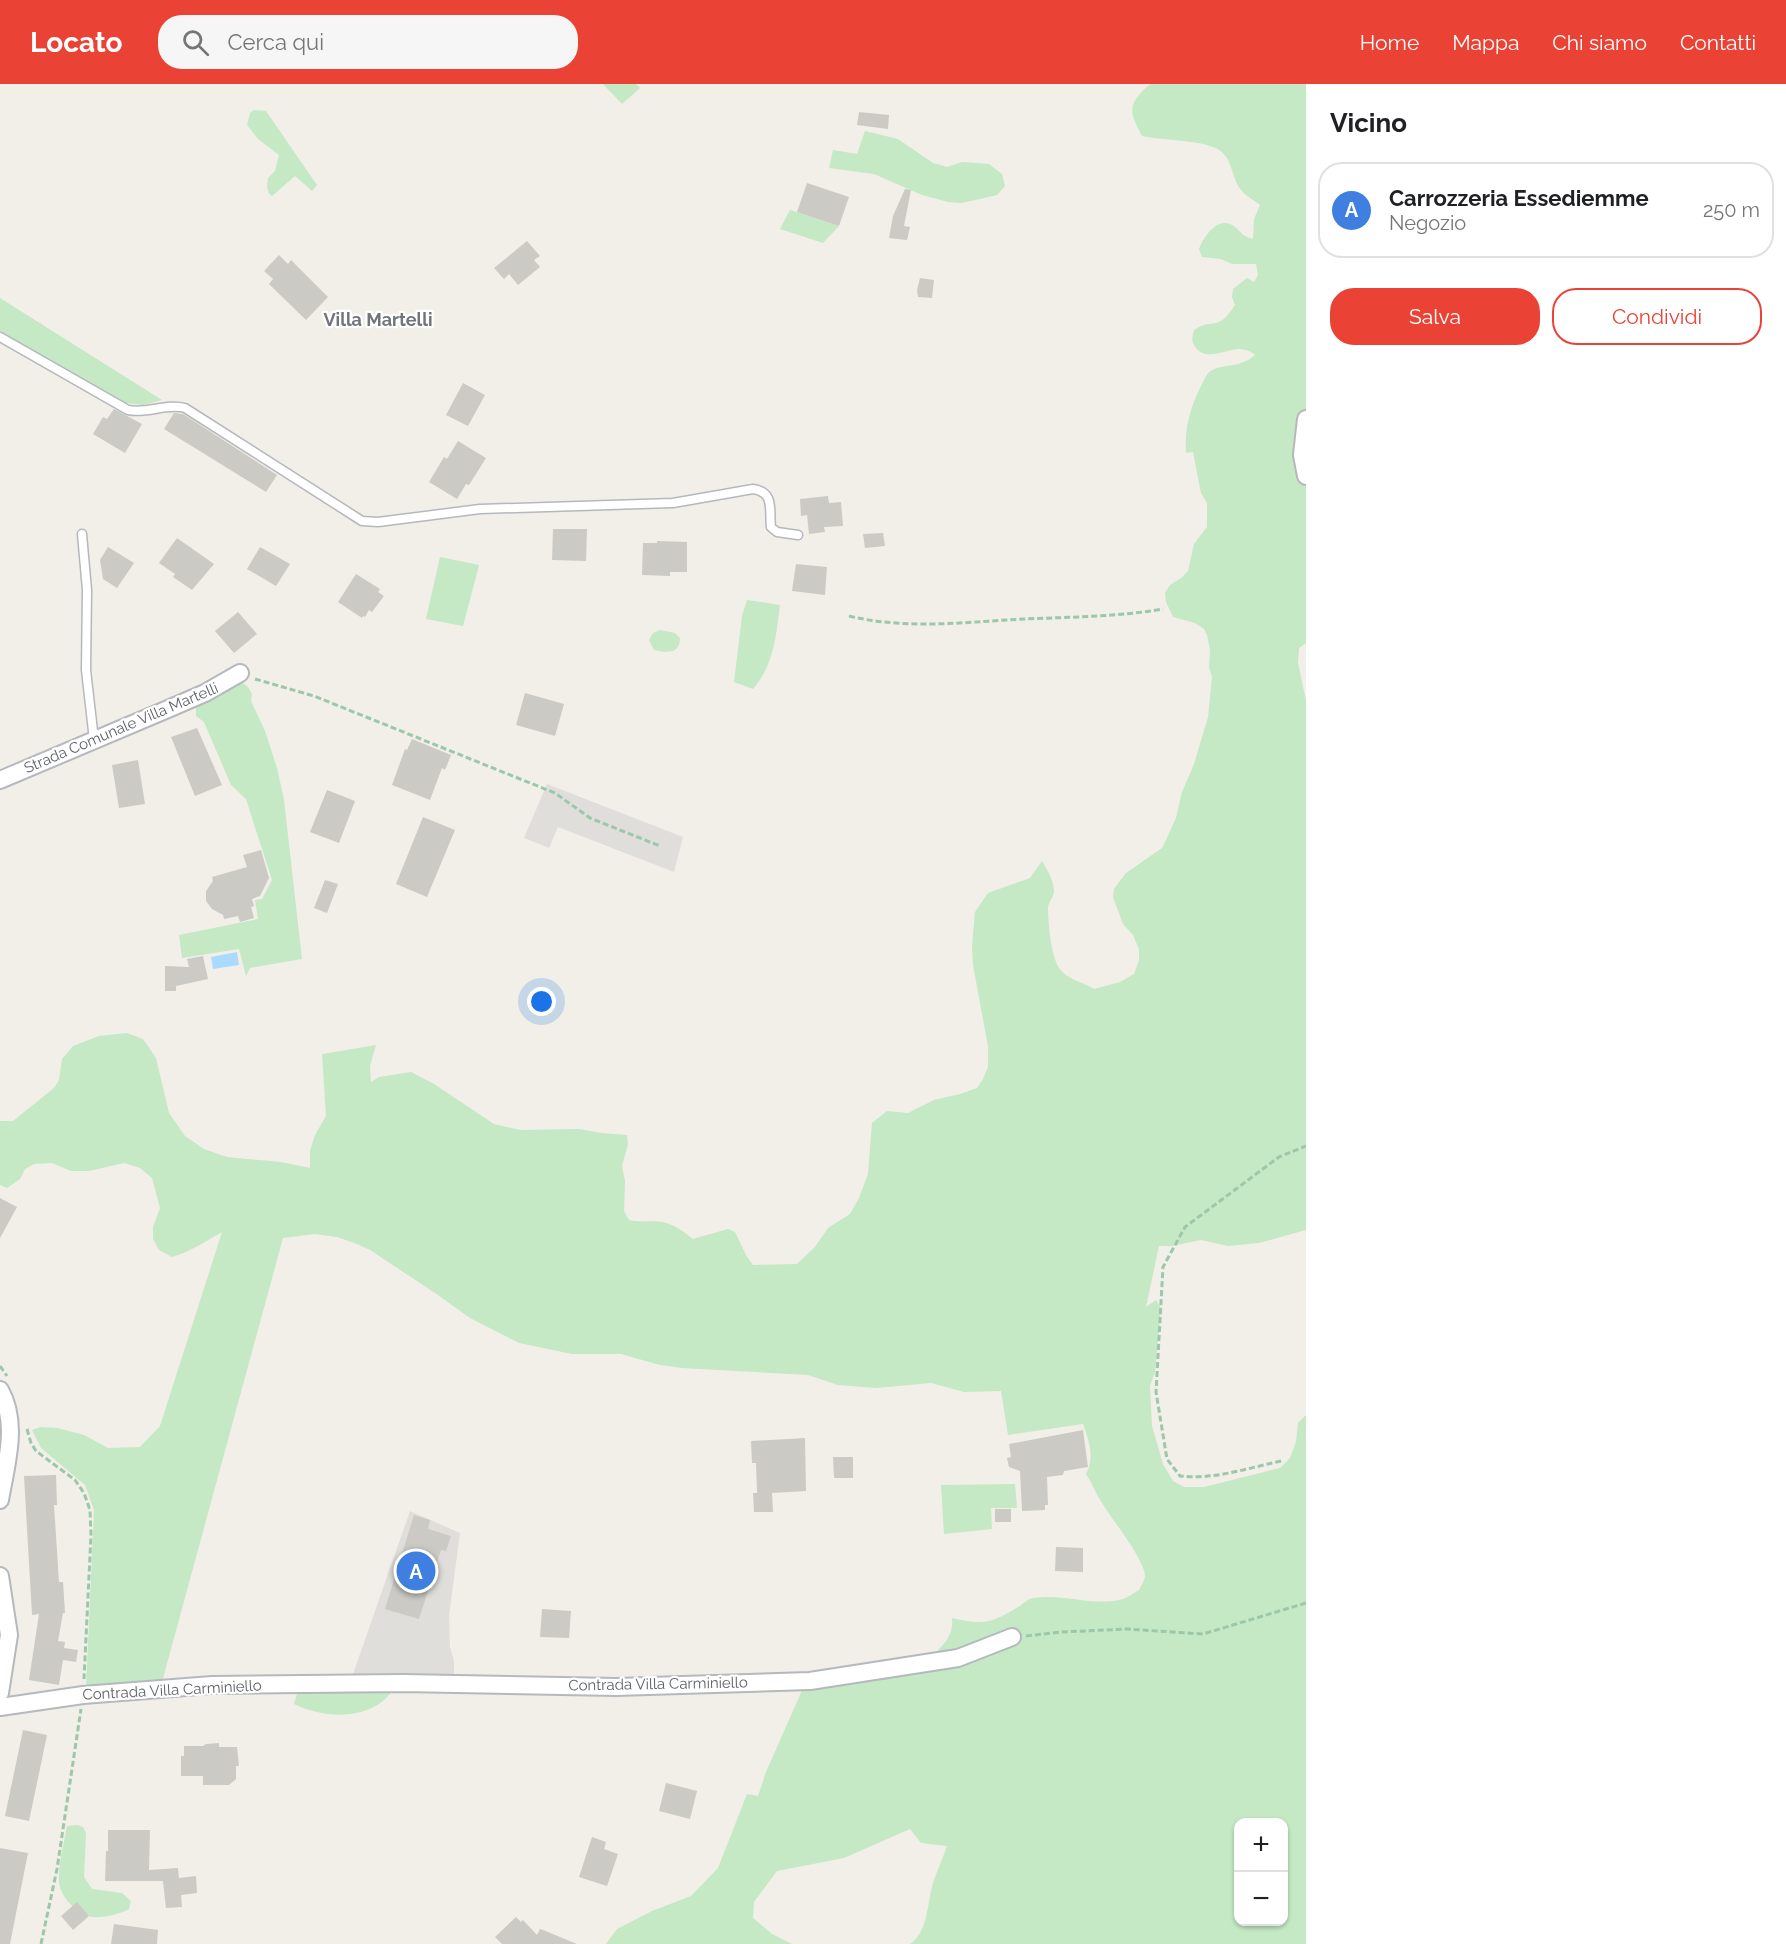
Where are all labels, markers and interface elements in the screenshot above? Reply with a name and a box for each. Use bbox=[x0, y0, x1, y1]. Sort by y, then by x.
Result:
search box bbox=[158, 15, 578, 69]
text: Locato bbox=[30, 26, 122, 59]
icon: search bbox=[179, 26, 212, 59]
text: Cerca qui bbox=[227, 29, 324, 55]
text: Home bbox=[1360, 30, 1419, 55]
text: Mappa bbox=[1452, 30, 1519, 55]
text: Chi siamo bbox=[1552, 30, 1647, 55]
text: Contatti bbox=[1680, 30, 1756, 55]
text: Vicino bbox=[1330, 108, 1407, 138]
text: Carrozzeria Essediemme bbox=[1389, 185, 1649, 211]
text: A bbox=[1345, 198, 1358, 222]
text: 250 m bbox=[1703, 198, 1760, 222]
text: Negozio bbox=[1389, 211, 1466, 235]
button: Salva bbox=[1330, 288, 1540, 345]
button: Condividi bbox=[1552, 288, 1762, 345]
district label: Villa Martelli bbox=[323, 309, 433, 330]
street label: Strada Comunale Villa Martelli bbox=[21, 679, 221, 777]
your location bbox=[527, 987, 556, 1016]
pin: A bbox=[396, 1548, 436, 1594]
street label: Contrada Villa Carminiello bbox=[568, 1673, 748, 1695]
street label: Contrada Villa Carminiello bbox=[82, 1676, 262, 1704]
map controls bbox=[1234, 1818, 1288, 1926]
button: + bbox=[1234, 1818, 1288, 1872]
button: − bbox=[1234, 1872, 1288, 1926]

